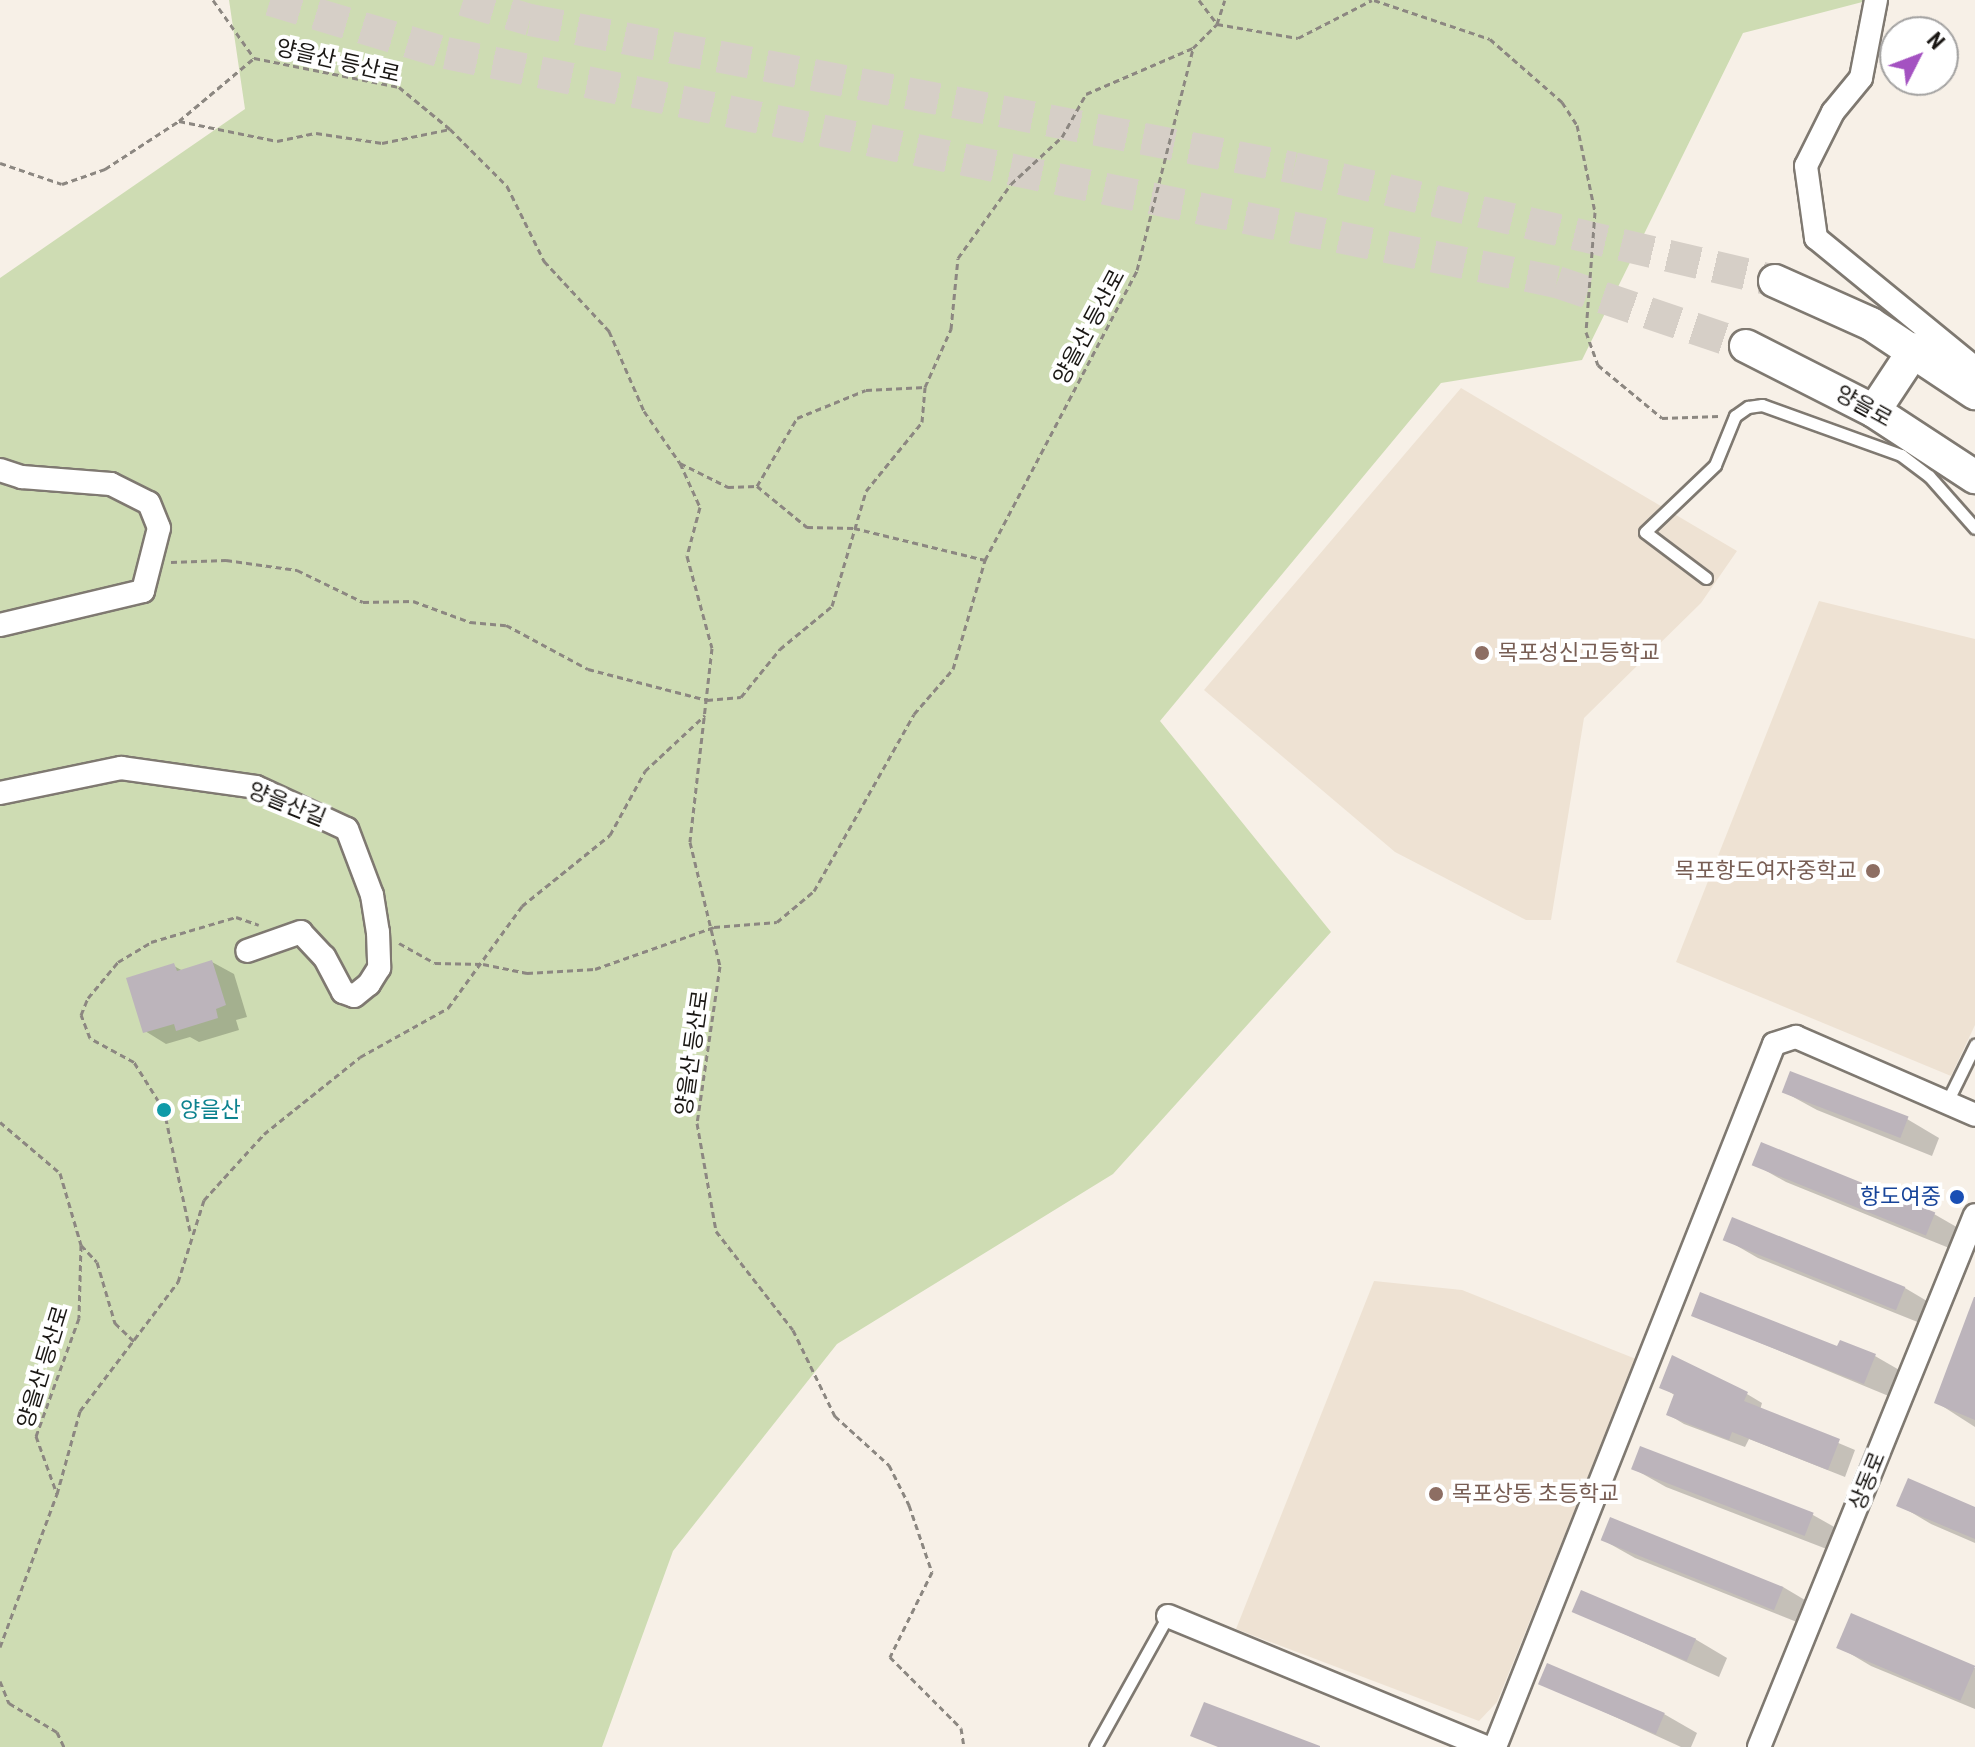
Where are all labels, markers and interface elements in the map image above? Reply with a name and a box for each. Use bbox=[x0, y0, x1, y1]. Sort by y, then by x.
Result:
north arrow bbox=[1879, 16, 1959, 96]
text: N bbox=[1922, 28, 1950, 54]
street label: 양을산 등산로 bbox=[273, 34, 403, 88]
street label: 양을산 등산로 bbox=[1048, 265, 1130, 389]
street label: 양을로 bbox=[1831, 380, 1897, 432]
place label: 목포성신고등학교 bbox=[1498, 640, 1660, 666]
marker: 목포성신고등학교 bbox=[1473, 644, 1491, 662]
street label: 양을산길 bbox=[245, 777, 329, 831]
place label: 목포항도여자중학교 bbox=[1675, 858, 1857, 884]
marker: 목포항도여자중학교 bbox=[1864, 862, 1882, 880]
street label: 양을산 등산로 bbox=[670, 989, 714, 1117]
place label: 양을산 bbox=[180, 1097, 241, 1123]
marker: 양을산 bbox=[155, 1101, 173, 1119]
place label: 항도여중 bbox=[1860, 1184, 1941, 1210]
marker: 항도여중 bbox=[1948, 1188, 1966, 1206]
street label: 양을산 등산로 bbox=[12, 1303, 74, 1431]
street label: 상동로 bbox=[1843, 1448, 1891, 1514]
place label: 목포상동 초등학교 bbox=[1452, 1481, 1619, 1507]
marker: 목포상동 초등학교 bbox=[1427, 1485, 1445, 1503]

